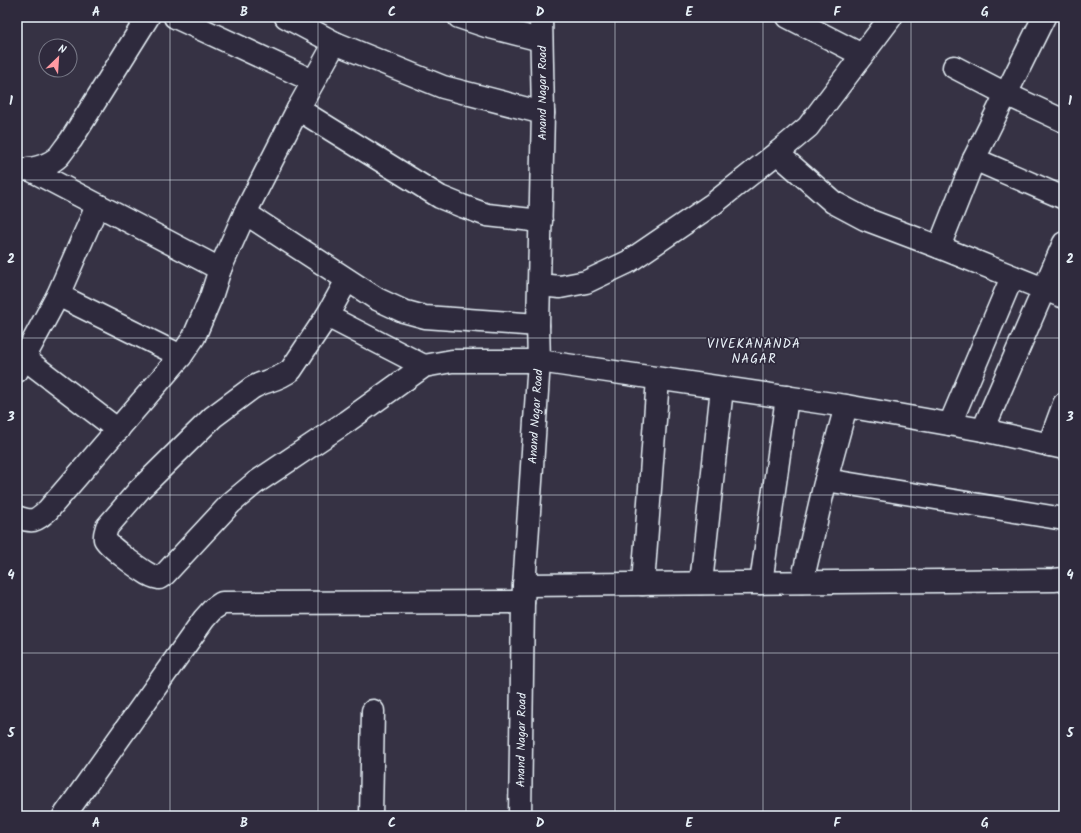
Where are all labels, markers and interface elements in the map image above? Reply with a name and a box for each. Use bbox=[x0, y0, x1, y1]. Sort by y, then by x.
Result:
text: A bbox=[92, 2, 100, 23]
text: B bbox=[240, 2, 248, 23]
text: C bbox=[388, 2, 396, 23]
text: D bbox=[536, 2, 545, 23]
text: E bbox=[685, 2, 693, 23]
text: F bbox=[833, 2, 841, 23]
text: G bbox=[981, 2, 989, 23]
north arrow bbox=[38, 38, 78, 78]
text: N bbox=[55, 40, 69, 59]
street label: Anand Nagar Road bbox=[533, 45, 552, 140]
text: 1 bbox=[9, 91, 13, 112]
text: 1 bbox=[1068, 91, 1072, 112]
text: 2 bbox=[7, 249, 15, 270]
text: 2 bbox=[1066, 249, 1074, 270]
district label: VIVEKANANDA NAGAR bbox=[707, 334, 801, 370]
street label: Anand Nagar Road bbox=[523, 368, 548, 464]
text: 3 bbox=[6, 407, 15, 428]
text: 3 bbox=[1065, 407, 1074, 428]
text: 4 bbox=[7, 565, 15, 586]
text: 4 bbox=[1066, 565, 1074, 586]
street label: Anand Nagar Road bbox=[511, 692, 531, 787]
text: 5 bbox=[7, 723, 16, 744]
text: 5 bbox=[1066, 723, 1075, 744]
text: A bbox=[92, 813, 100, 833]
text: B bbox=[240, 813, 248, 833]
text: C bbox=[388, 813, 396, 833]
text: D bbox=[536, 813, 545, 833]
text: E bbox=[685, 813, 693, 833]
text: F bbox=[833, 813, 841, 833]
text: G bbox=[981, 813, 989, 833]

